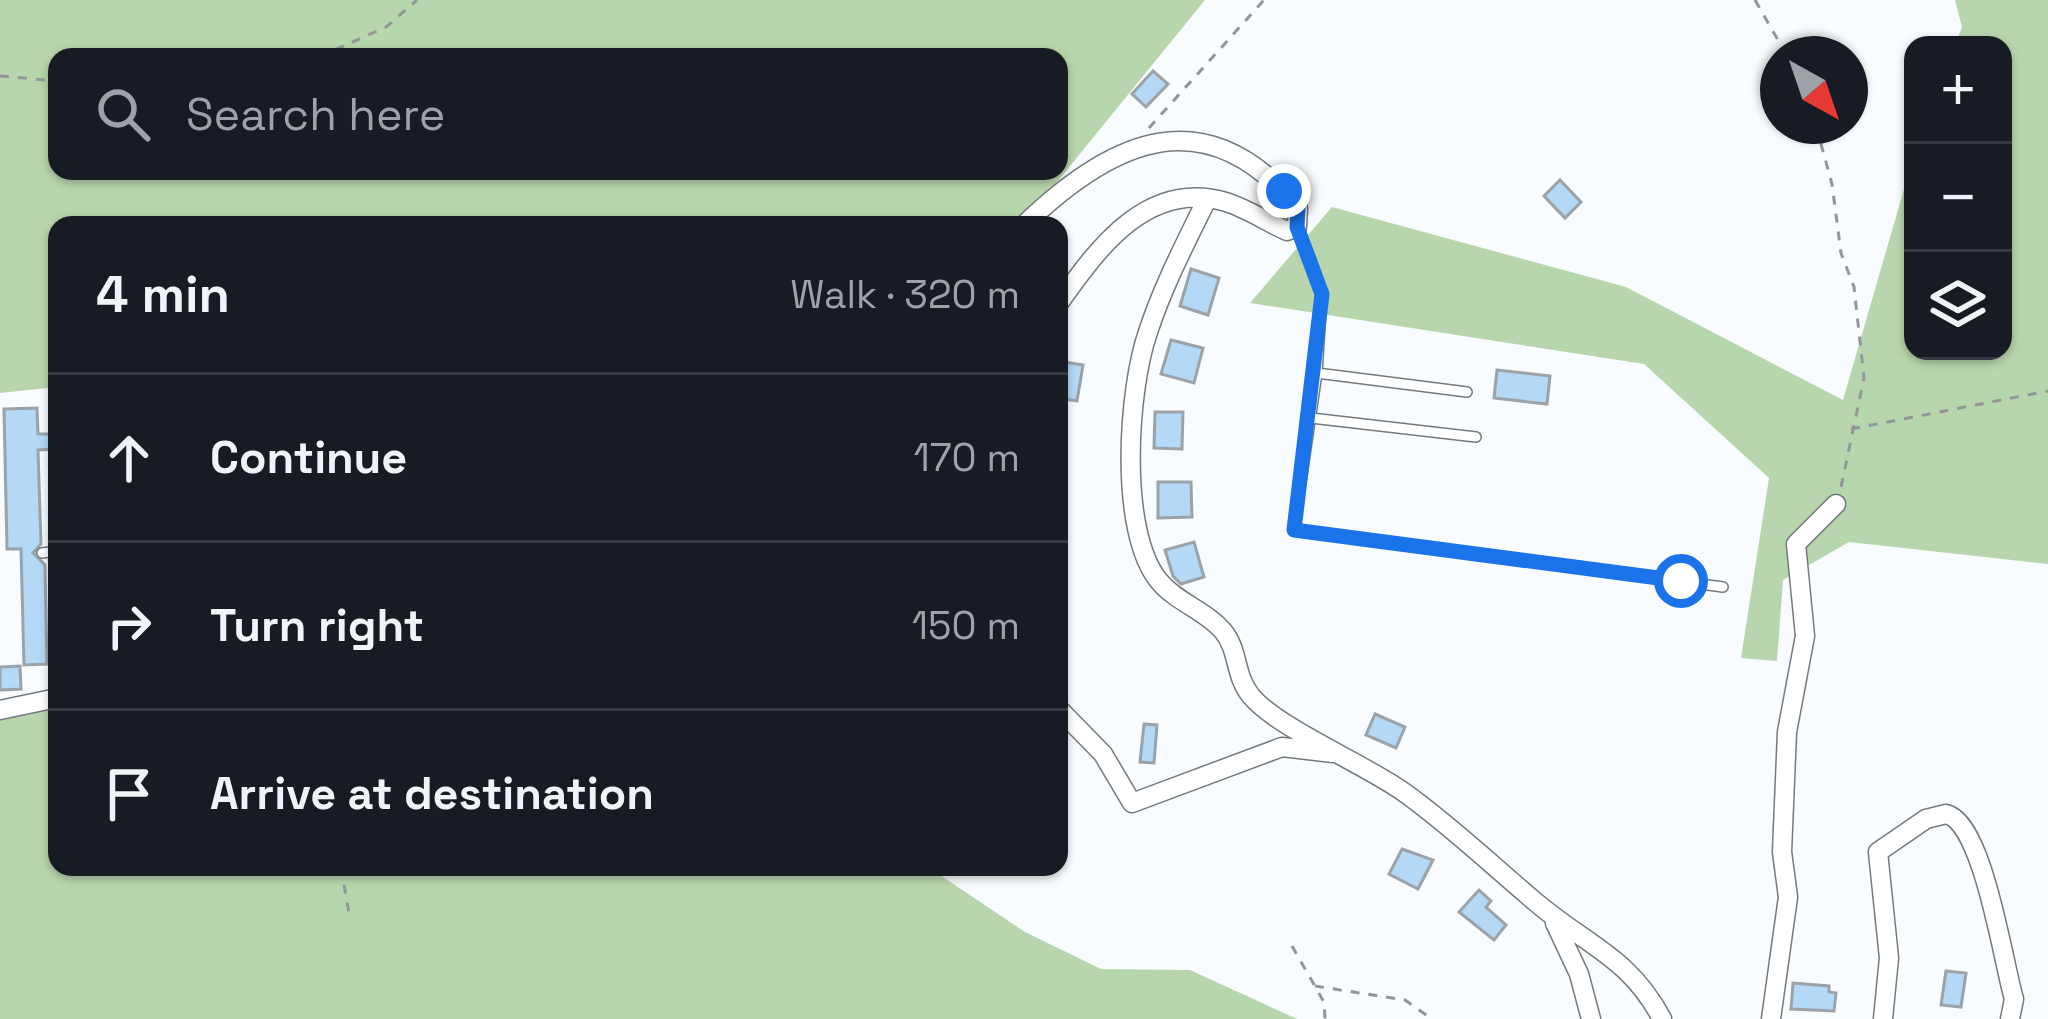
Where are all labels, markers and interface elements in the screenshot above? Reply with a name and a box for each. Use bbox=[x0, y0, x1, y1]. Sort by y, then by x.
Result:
north arrow bbox=[1760, 36, 1868, 144]
map controls bbox=[1904, 36, 2012, 360]
button: + bbox=[1904, 36, 2012, 144]
search box bbox=[48, 48, 1068, 180]
icon: search bbox=[90, 81, 156, 147]
text: Search here bbox=[186, 86, 445, 143]
button: − bbox=[1904, 144, 2012, 252]
route end bbox=[1257, 164, 1311, 218]
button: layers bbox=[1904, 252, 2012, 360]
text: 4 min bbox=[96, 262, 230, 327]
text: Walk · 320 m bbox=[790, 270, 1020, 319]
icon: ahead bbox=[96, 425, 162, 491]
text: Continue bbox=[210, 429, 407, 486]
text: 170 m bbox=[913, 433, 1020, 482]
route start bbox=[1654, 554, 1708, 608]
icon: right bbox=[96, 593, 162, 659]
text: Turn right bbox=[210, 597, 424, 654]
text: 150 m bbox=[912, 601, 1020, 650]
icon: arrive bbox=[96, 761, 162, 827]
text: Arrive at destination bbox=[210, 765, 654, 822]

